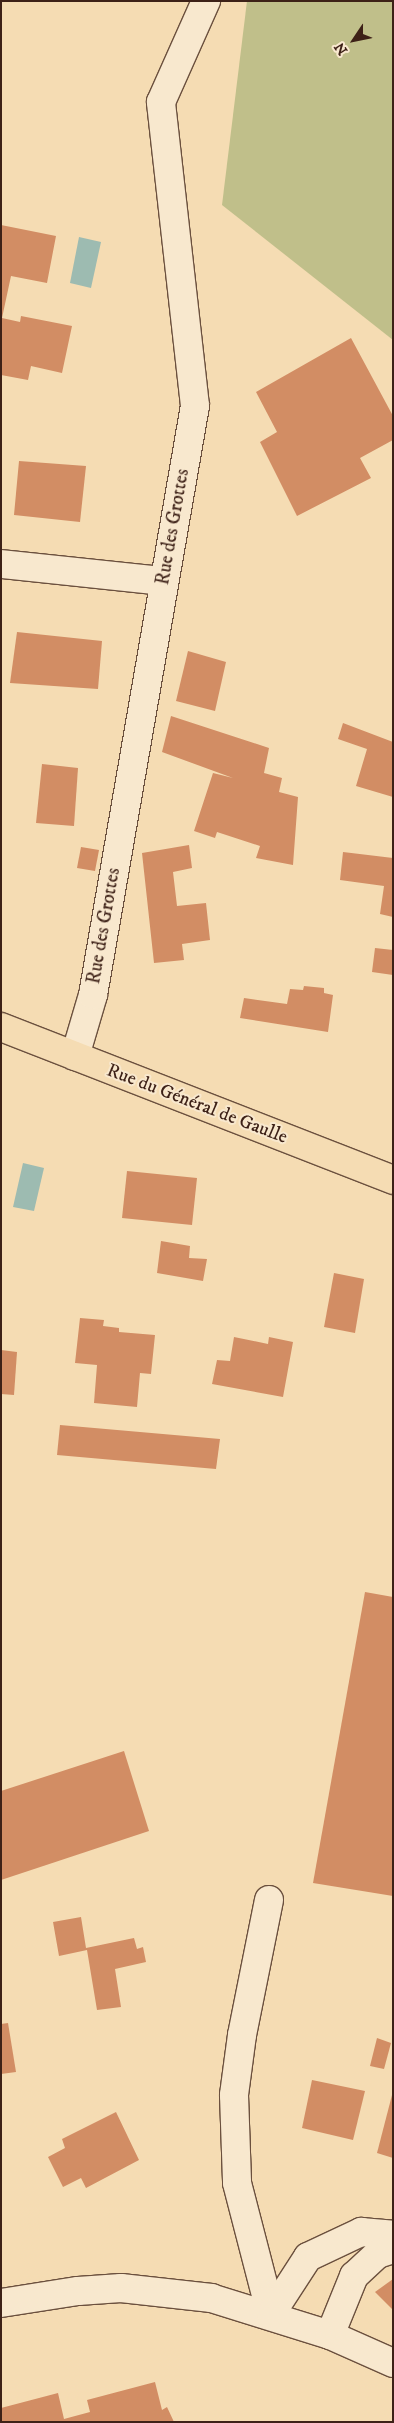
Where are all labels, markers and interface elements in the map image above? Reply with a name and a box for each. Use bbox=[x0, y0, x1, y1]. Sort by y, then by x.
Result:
north arrow bbox=[329, 15, 379, 65]
text: N bbox=[331, 39, 352, 58]
street label: Rue des Grottes bbox=[152, 467, 194, 587]
street label: Rue des Grottes bbox=[83, 866, 125, 986]
street label: Rue du Général de Gaulle bbox=[104, 1059, 290, 1149]

